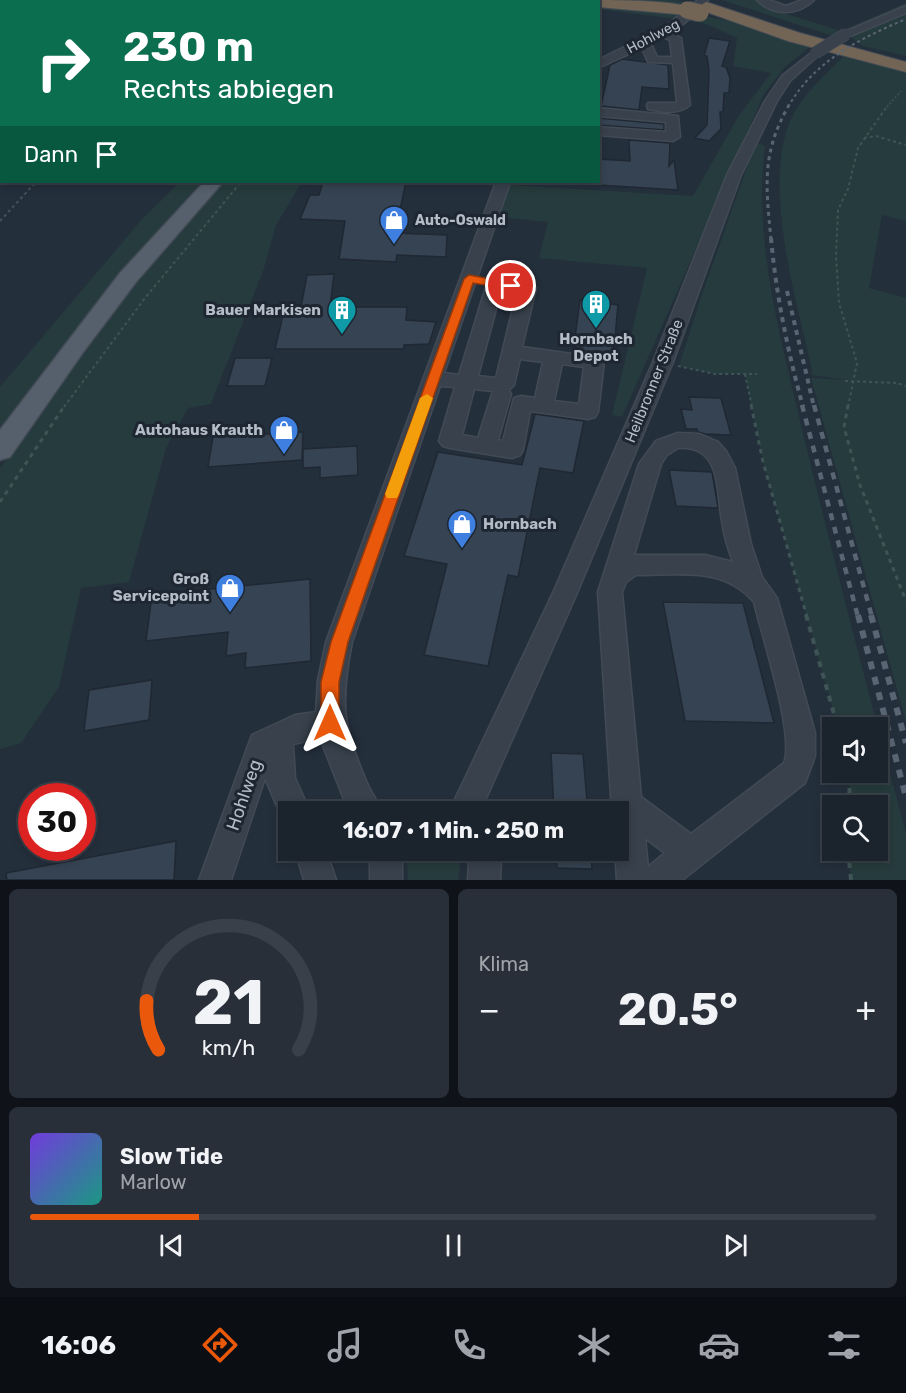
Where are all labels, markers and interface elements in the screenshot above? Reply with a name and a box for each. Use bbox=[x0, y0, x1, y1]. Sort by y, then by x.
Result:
street label: Hohlweg bbox=[624, 16, 682, 57]
text: 230 m bbox=[123, 22, 254, 72]
icon: right bbox=[24, 24, 102, 102]
text: Rechts abbiegen bbox=[123, 73, 334, 105]
icon: arrive bbox=[90, 138, 123, 171]
text: Dann bbox=[24, 141, 78, 168]
shop icon: Auto-Oswald bbox=[378, 204, 410, 246]
place label: Auto-Oswald bbox=[415, 212, 506, 229]
pin bbox=[485, 260, 536, 311]
icon: arrive bbox=[494, 269, 527, 302]
building icon: Hornbach Depot bbox=[580, 288, 612, 330]
building icon: Bauer Markisen bbox=[326, 294, 358, 336]
place label: Bauer Markisen bbox=[205, 301, 321, 319]
street label: Heilbronner Straße bbox=[621, 317, 687, 445]
place label: Hornbach Depot bbox=[559, 330, 633, 365]
shop icon: Autohaus Krauth bbox=[268, 414, 300, 456]
place label: Autohaus Krauth bbox=[135, 421, 263, 439]
shop icon: Hornbach bbox=[446, 508, 478, 550]
place label: Hornbach bbox=[483, 515, 557, 533]
place label: Groß Servicepoint bbox=[113, 570, 209, 605]
shop icon: Groß Servicepoint bbox=[214, 572, 246, 614]
position arrow bbox=[298, 691, 362, 755]
map controls bbox=[822, 717, 888, 861]
button: sound bbox=[822, 717, 888, 783]
street label: Hohlweg bbox=[222, 757, 266, 833]
speed limit sign: 30 bbox=[18, 783, 96, 861]
button: search bbox=[822, 795, 888, 861]
text: 16:07 · 1 Min. · 250 m bbox=[343, 817, 564, 844]
text: Klima bbox=[479, 952, 529, 976]
text: 21 bbox=[193, 966, 265, 1040]
text: 20.5° bbox=[618, 983, 738, 1036]
text: − bbox=[479, 990, 500, 1029]
text: + bbox=[855, 990, 876, 1029]
text: km/h bbox=[202, 1036, 256, 1061]
text: Slow Tide bbox=[120, 1143, 223, 1170]
text: Marlow bbox=[120, 1170, 187, 1194]
icon: previous bbox=[155, 1229, 188, 1262]
icon: pause bbox=[437, 1229, 470, 1262]
icon: next bbox=[719, 1229, 752, 1262]
icon: directions bbox=[199, 1324, 241, 1366]
icon: music bbox=[324, 1324, 366, 1366]
icon: phone bbox=[448, 1324, 490, 1366]
icon: climate bbox=[573, 1324, 615, 1366]
icon: car bbox=[698, 1324, 740, 1366]
icon: filters bbox=[823, 1324, 865, 1366]
text: 16:06 bbox=[41, 1329, 116, 1361]

